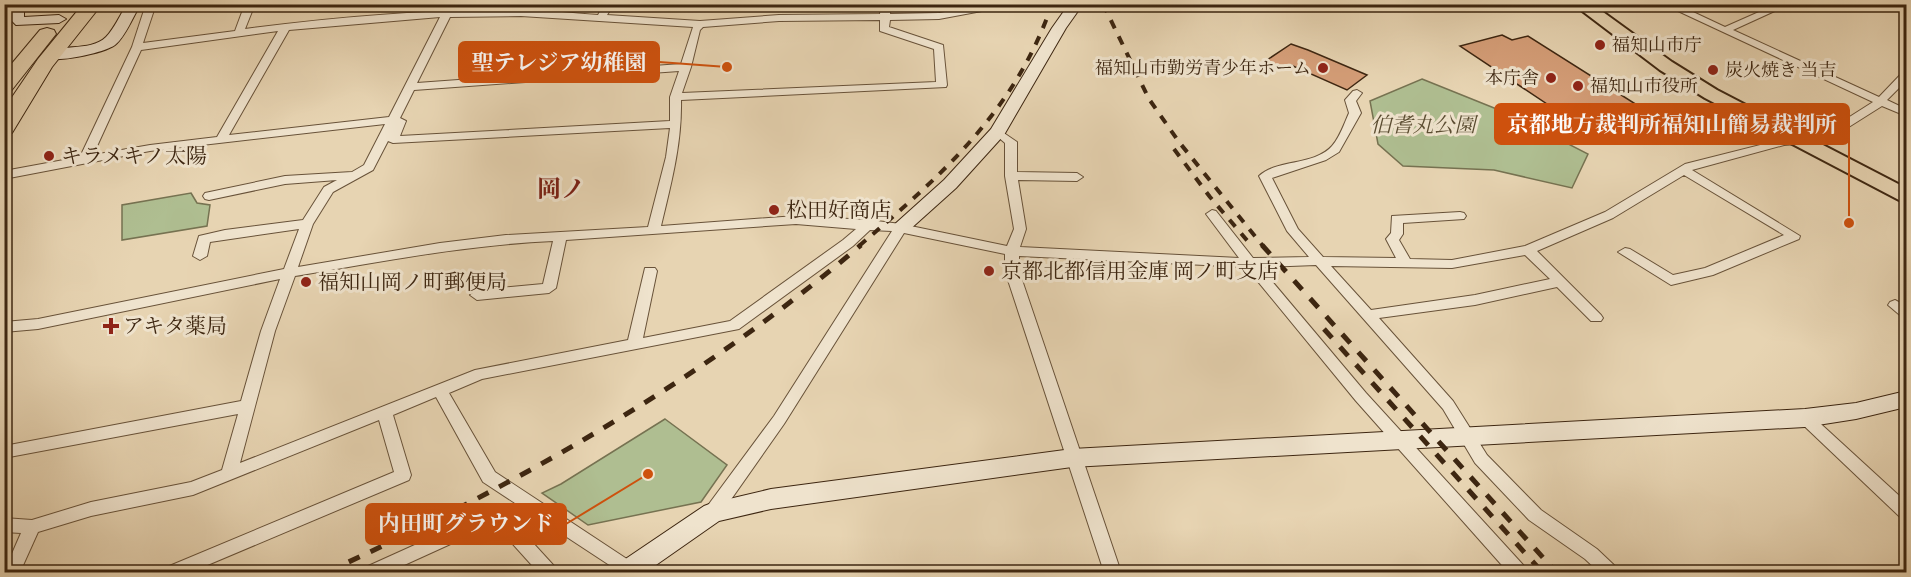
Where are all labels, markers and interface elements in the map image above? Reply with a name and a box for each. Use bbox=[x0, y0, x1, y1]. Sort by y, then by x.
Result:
place label: 福知山市庁 bbox=[1612, 33, 1702, 57]
marker: 福知山市庁 bbox=[1593, 38, 1607, 52]
callout: 聖テレジア幼稚園 bbox=[459, 42, 659, 82]
text: 聖テレジア幼稚園 bbox=[471, 48, 647, 78]
place label: 福知山市勤労青少年ホーム bbox=[1095, 56, 1311, 80]
place label: 炭火焼き 当吉 bbox=[1725, 58, 1837, 82]
marker: 福知山市勤労青少年ホーム bbox=[1316, 61, 1330, 75]
marker: 炭火焼き 当吉 bbox=[1706, 63, 1720, 77]
place label: 本庁舎 bbox=[1485, 66, 1539, 90]
marker: 本庁舎 bbox=[1544, 71, 1558, 85]
place label: 福知山市役所 bbox=[1590, 74, 1698, 98]
marker: 福知山市役所 bbox=[1571, 79, 1585, 93]
callout: 京都地方裁判所福知山簡易裁判所 bbox=[1495, 104, 1849, 144]
text: 京都地方裁判所福知山簡易裁判所 bbox=[1507, 110, 1837, 140]
park label: 伯耆丸公園 bbox=[1371, 111, 1478, 139]
place label: キラメキノ太陽 bbox=[61, 142, 207, 170]
marker: キラメキノ太陽 bbox=[42, 149, 56, 163]
district label: 岡ノ bbox=[537, 173, 585, 205]
place label: 松田好商店 bbox=[786, 196, 891, 224]
marker: 松田好商店 bbox=[767, 203, 781, 217]
place label: 京都北都信用金庫 岡ノ町支店 bbox=[1001, 257, 1278, 285]
marker: 京都北都信用金庫 岡ノ町支店 bbox=[982, 264, 996, 278]
place label: 福知山岡ノ町郵便局 bbox=[318, 268, 507, 296]
marker: 福知山岡ノ町郵便局 bbox=[299, 275, 313, 289]
place label: アキタ薬局 bbox=[123, 312, 227, 340]
marker: アキタ薬局 bbox=[104, 319, 118, 333]
callout: 内田町グラウンド bbox=[366, 504, 566, 544]
text: 内田町グラウンド bbox=[378, 509, 554, 539]

